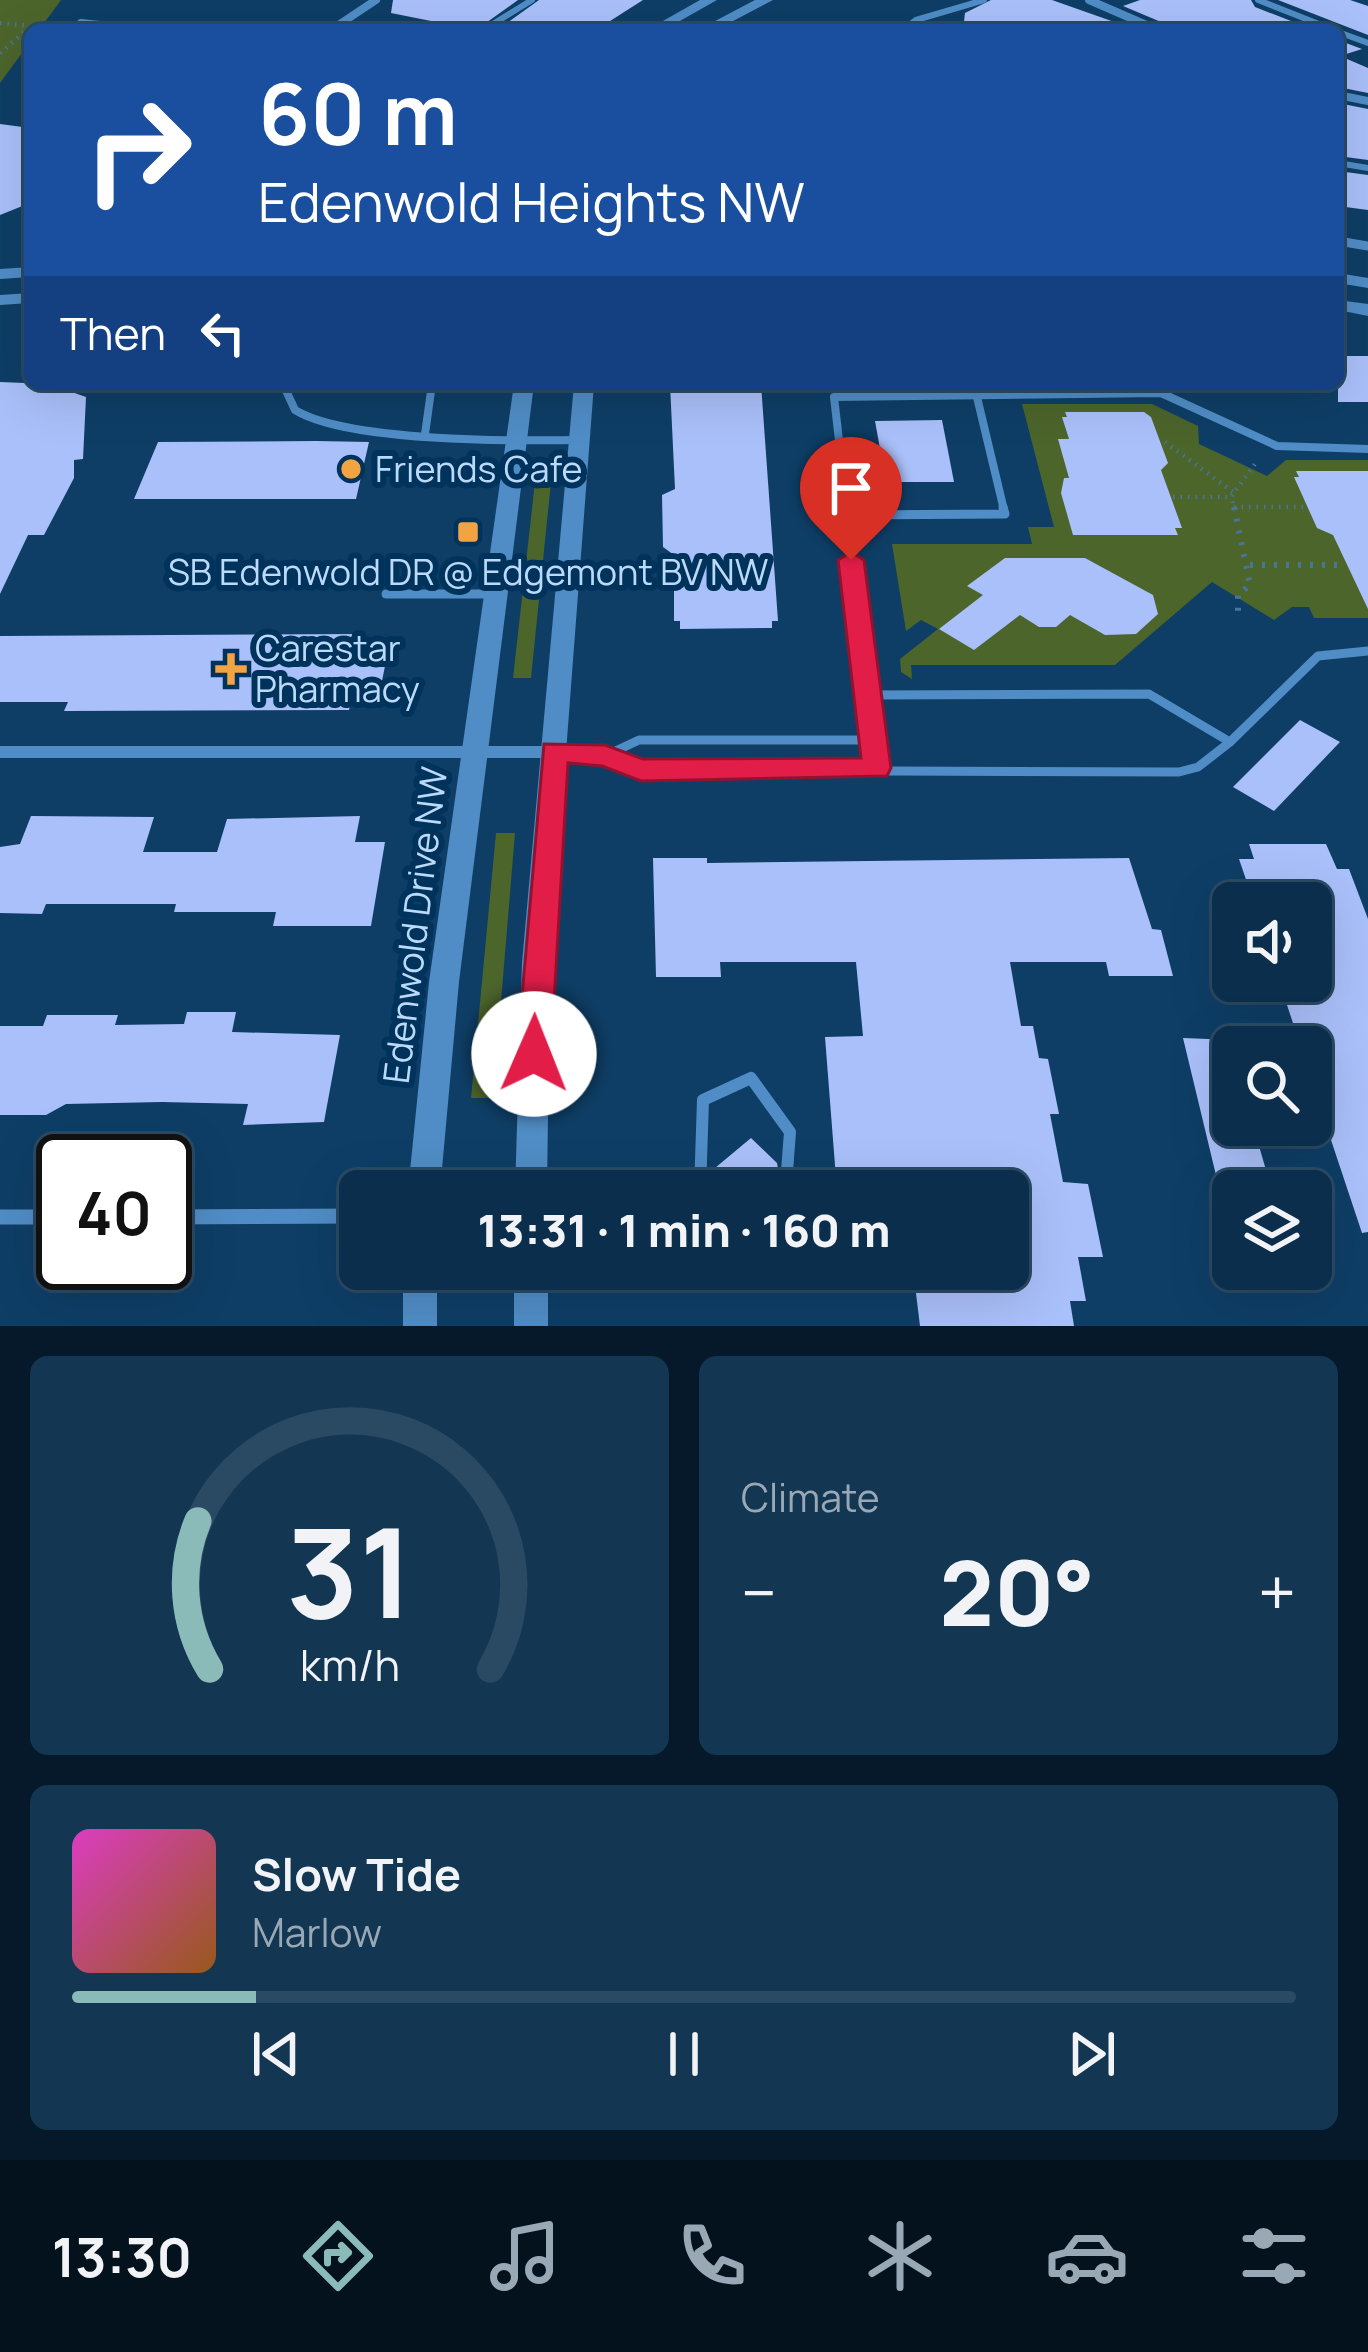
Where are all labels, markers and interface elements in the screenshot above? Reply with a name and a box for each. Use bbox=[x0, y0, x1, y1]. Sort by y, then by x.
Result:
text: 60 m bbox=[258, 55, 458, 170]
icon: right bbox=[60, 72, 216, 228]
text: Edenwold Heights NW bbox=[258, 164, 805, 238]
icon: left bbox=[190, 300, 256, 366]
text: Then bbox=[60, 302, 166, 364]
pin bbox=[800, 437, 902, 560]
place label: Friends Cafe bbox=[375, 444, 583, 493]
icon: arrive bbox=[818, 455, 884, 521]
marker: Friends Cafe bbox=[338, 456, 364, 482]
marker: SB Edenwold DR @ Edgemont BV NW bbox=[455, 519, 481, 545]
place label: SB Edenwold DR @ Edgemont BV NW bbox=[168, 547, 769, 596]
place label: Carestar Pharmacy bbox=[255, 623, 420, 713]
marker: Carestar Pharmacy bbox=[218, 656, 244, 682]
street label: Edenwold Drive NW bbox=[371, 764, 458, 1086]
map controls bbox=[1212, 882, 1332, 1290]
button: sound bbox=[1212, 882, 1332, 1002]
position arrow bbox=[471, 991, 597, 1117]
button: search bbox=[1212, 1026, 1332, 1146]
speed limit sign: 40 bbox=[36, 1134, 192, 1290]
button: layers bbox=[1212, 1170, 1332, 1290]
text: 13:31 · 1 min · 160 m bbox=[478, 1199, 890, 1261]
text: Climate bbox=[741, 1470, 880, 1524]
text: 31 bbox=[286, 1485, 413, 1655]
text: 20° bbox=[940, 1530, 1095, 1653]
text: − bbox=[741, 1547, 777, 1637]
text: + bbox=[1258, 1547, 1296, 1637]
text: km/h bbox=[300, 1634, 399, 1693]
text: Slow Tide bbox=[252, 1843, 461, 1905]
text: Marlow bbox=[252, 1905, 382, 1959]
icon: previous bbox=[243, 2021, 309, 2087]
icon: pause bbox=[651, 2021, 717, 2087]
icon: next bbox=[1059, 2021, 1125, 2087]
icon: directions bbox=[296, 2214, 380, 2298]
icon: music bbox=[483, 2214, 567, 2298]
icon: phone bbox=[670, 2214, 754, 2298]
icon: climate bbox=[858, 2214, 942, 2298]
icon: car bbox=[1045, 2214, 1129, 2298]
icon: filters bbox=[1232, 2214, 1316, 2298]
text: 13:30 bbox=[52, 2219, 192, 2293]

